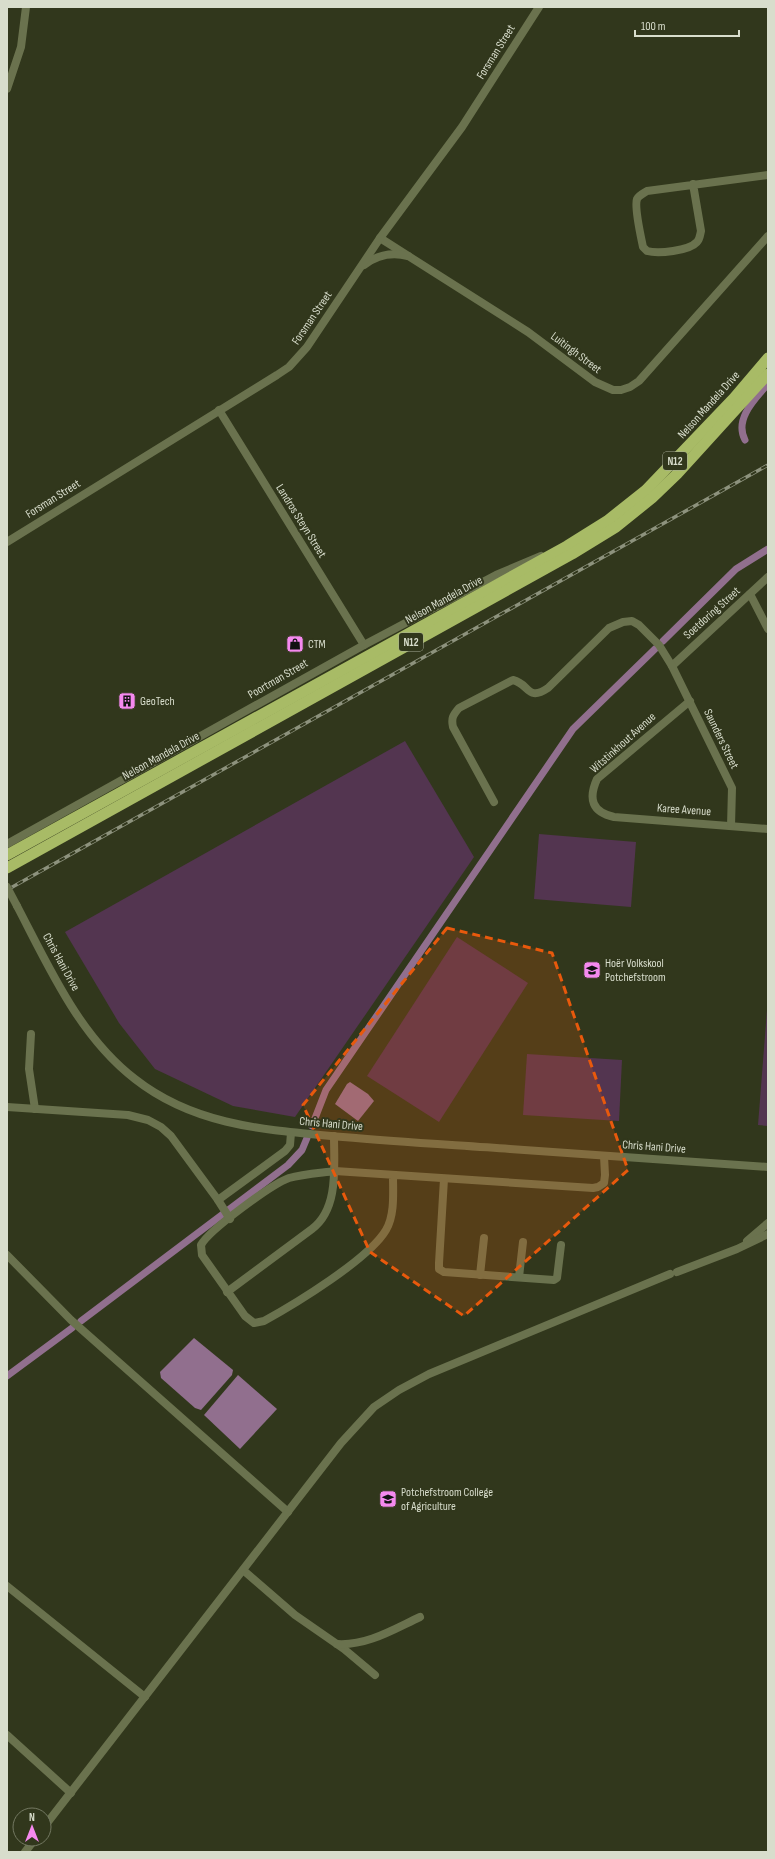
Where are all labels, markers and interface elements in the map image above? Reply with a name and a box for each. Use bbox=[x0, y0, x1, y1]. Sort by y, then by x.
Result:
scale bar bbox=[635, 12, 739, 38]
text: 100 m bbox=[641, 19, 666, 34]
street label: Forsman Street bbox=[473, 22, 519, 82]
street label: Forsman Street bbox=[289, 288, 336, 348]
street label: Luitingh Street bbox=[548, 329, 605, 377]
street label: Nelson Mandela Drive bbox=[675, 368, 743, 442]
road number: N12 bbox=[663, 452, 687, 470]
street label: Forsman Street bbox=[23, 476, 83, 522]
street label: Landros Steyn Street bbox=[272, 481, 330, 561]
street label: Nelson Mandela Drive bbox=[403, 573, 485, 627]
street label: Soetdoring Street bbox=[680, 583, 744, 642]
road number: N12 bbox=[399, 633, 423, 651]
shop icon: CTM bbox=[285, 634, 305, 654]
place label: CTM bbox=[308, 637, 326, 652]
street label: Poortman Street bbox=[245, 656, 311, 702]
building icon: GeoTech bbox=[117, 691, 137, 711]
place label: GeoTech bbox=[140, 694, 175, 709]
street label: Saunders Street bbox=[700, 707, 742, 772]
street label: Witstinkhout Avenue bbox=[587, 709, 659, 777]
street label: Nelson Mandela Drive bbox=[120, 729, 202, 783]
street label: Karee Avenue bbox=[656, 801, 712, 819]
street label: Chris Hani Drive bbox=[39, 930, 83, 994]
place label: Hoër Volkskool Potchefstroom bbox=[605, 956, 666, 985]
school or university icon: Hoër Volkskool Potchefstroom bbox=[582, 960, 602, 980]
street label: Chris Hani Drive bbox=[299, 1114, 364, 1134]
street label: Chris Hani Drive bbox=[622, 1137, 687, 1157]
place label: Potchefstroom College of Agriculture bbox=[401, 1485, 493, 1514]
school or university icon: Potchefstroom College of Agriculture bbox=[378, 1489, 398, 1509]
north arrow bbox=[12, 1807, 52, 1847]
text: N bbox=[29, 1811, 35, 1824]

